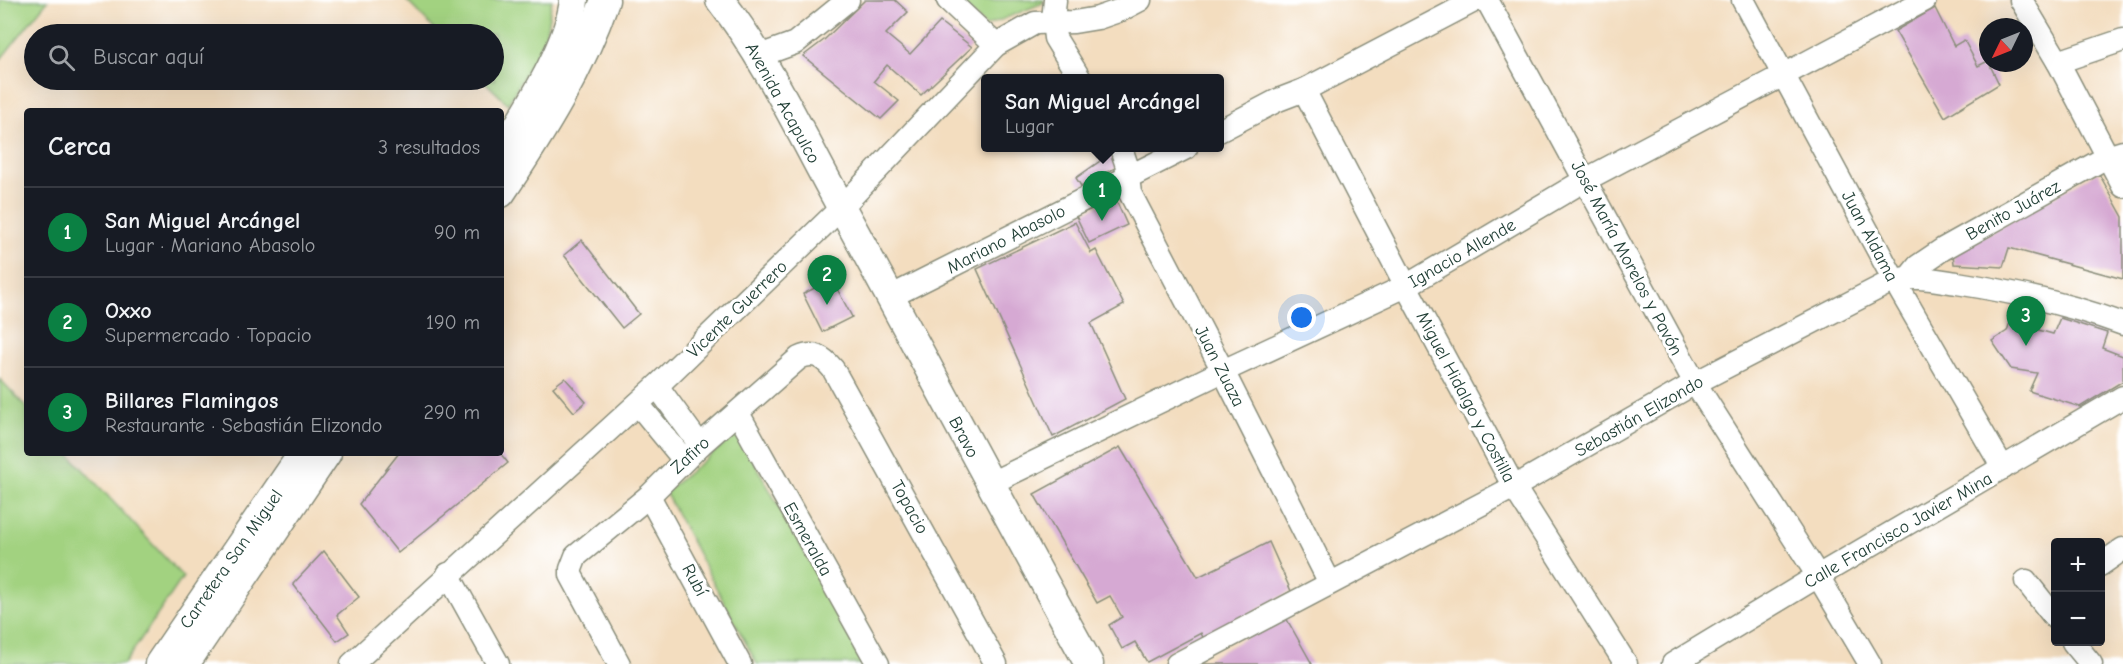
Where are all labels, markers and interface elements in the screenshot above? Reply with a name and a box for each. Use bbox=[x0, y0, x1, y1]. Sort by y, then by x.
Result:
north arrow bbox=[1979, 18, 2033, 72]
search box bbox=[24, 24, 504, 90]
street label: Avenida Acapulco bbox=[741, 39, 824, 167]
icon: search bbox=[45, 41, 78, 74]
text: Buscar aquí bbox=[93, 44, 204, 70]
popup bbox=[981, 74, 1224, 152]
text: San Miguel Arcángel bbox=[1005, 89, 1200, 115]
text: Lugar bbox=[1005, 115, 1054, 138]
text: Cerca bbox=[48, 132, 112, 162]
text: 3 resultados bbox=[378, 136, 480, 159]
street label: José María Morelos y Pavón bbox=[1566, 157, 1687, 359]
pin: 1 bbox=[1082, 172, 1122, 221]
street label: Benito Juárez bbox=[1962, 176, 2064, 245]
street label: Juan Aldama bbox=[1837, 187, 1902, 285]
street label: Mariano Abasolo bbox=[943, 201, 1069, 278]
text: San Miguel Arcángel bbox=[105, 208, 300, 234]
street label: Ignacio Allende bbox=[1405, 214, 1519, 293]
text: 1 bbox=[64, 221, 71, 244]
text: 90 m bbox=[434, 221, 480, 244]
text: Lugar · Mariano Abasolo bbox=[105, 234, 315, 257]
street label: Vicente Guerrero bbox=[683, 256, 792, 363]
pin: 2 bbox=[808, 256, 846, 305]
pin: 3 bbox=[2006, 296, 2046, 346]
text: Oxxo bbox=[105, 298, 152, 324]
your location bbox=[1287, 303, 1316, 332]
street label: Miguel Hidalgo y Costilla bbox=[1412, 308, 1519, 486]
text: 2 bbox=[63, 311, 72, 334]
text: 190 m bbox=[426, 311, 480, 334]
street label: Juan Zuaza bbox=[1190, 322, 1249, 410]
text: Supermercado · Topacio bbox=[105, 324, 312, 347]
street label: Sebastián Elizondo bbox=[1571, 371, 1707, 462]
text: Billares Flamingos bbox=[105, 388, 278, 414]
text: 3 bbox=[63, 401, 72, 424]
text: 290 m bbox=[424, 401, 480, 424]
street label: Bravo bbox=[944, 413, 983, 462]
text: Restaurante · Sebastián Elizondo bbox=[105, 414, 382, 437]
street label: Zafiro bbox=[667, 432, 714, 478]
street label: Calle Francisco Javier Mina bbox=[1800, 468, 1996, 593]
street label: Topacio bbox=[886, 477, 933, 538]
street label: Carretera San Miguel bbox=[175, 486, 287, 633]
street label: Esmeralda bbox=[779, 499, 836, 580]
map controls bbox=[2051, 538, 2105, 646]
button: + bbox=[2051, 538, 2105, 592]
street label: Rubí bbox=[677, 560, 712, 601]
button: − bbox=[2051, 592, 2105, 646]

